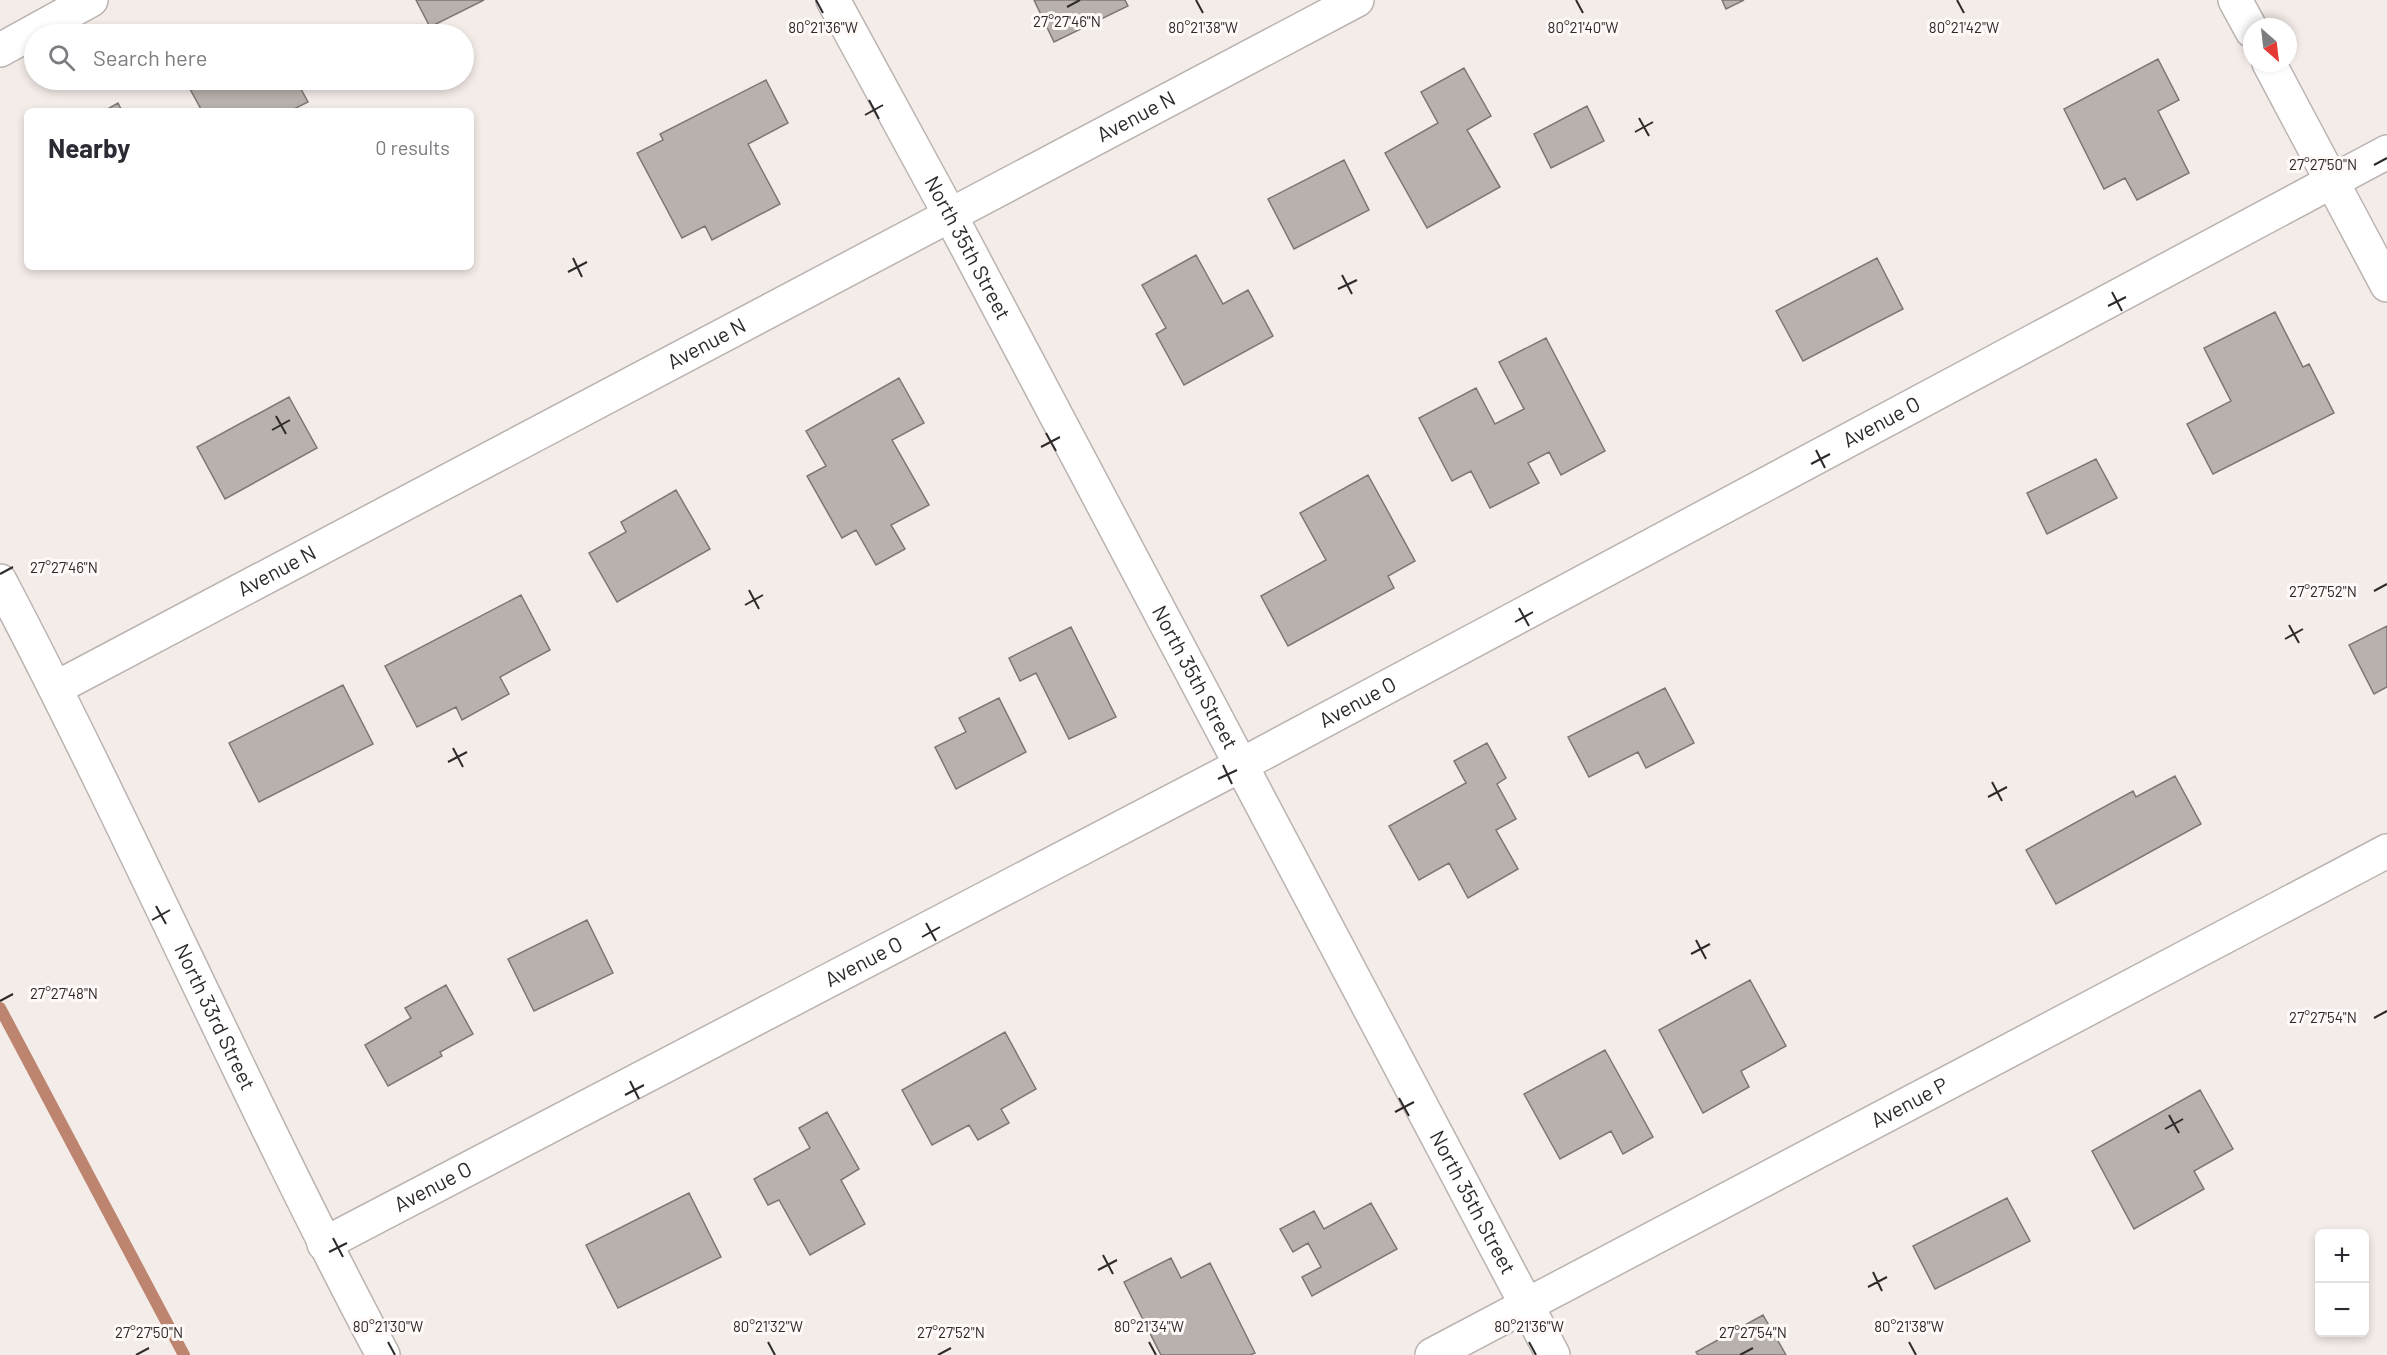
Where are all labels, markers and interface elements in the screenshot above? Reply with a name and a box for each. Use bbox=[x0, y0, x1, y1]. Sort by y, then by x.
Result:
text: 27°27'46"N bbox=[1033, 12, 1101, 30]
text: 80°21'36"W bbox=[788, 18, 858, 36]
text: 80°21'38"W bbox=[1168, 18, 1238, 36]
text: 80°21'40"W bbox=[1548, 18, 1618, 36]
text: 80°21'42"W bbox=[1929, 18, 1999, 36]
north arrow bbox=[2243, 18, 2297, 72]
search box bbox=[24, 24, 474, 90]
icon: search bbox=[45, 41, 78, 74]
text: Search here bbox=[93, 44, 207, 70]
street label: Avenue N bbox=[1092, 84, 1179, 146]
text: Nearby bbox=[48, 132, 130, 163]
text: 0 results bbox=[375, 135, 450, 159]
text: 27°27'50"N bbox=[2289, 155, 2357, 173]
street label: North 35th Street bbox=[920, 171, 1017, 323]
street label: Avenue N bbox=[662, 312, 749, 374]
street label: Avenue O bbox=[1838, 390, 1924, 452]
street label: Avenue N bbox=[233, 539, 320, 601]
text: 27°27'46"N bbox=[30, 558, 98, 576]
text: 27°27'52"N bbox=[2289, 582, 2357, 600]
street label: North 35th Street bbox=[1148, 601, 1244, 753]
street label: Avenue O bbox=[1314, 670, 1400, 732]
street label: Avenue O bbox=[820, 930, 906, 991]
street label: North 33rd Street bbox=[170, 939, 262, 1094]
text: 27°27'48"N bbox=[30, 984, 98, 1002]
text: 27°27'54"N bbox=[2289, 1008, 2357, 1026]
street label: Avenue P bbox=[1866, 1071, 1952, 1132]
street label: North 35th Street bbox=[1425, 1126, 1522, 1278]
street label: Avenue O bbox=[389, 1155, 475, 1216]
map controls bbox=[2315, 1229, 2369, 1337]
button: + bbox=[2315, 1229, 2369, 1283]
button: − bbox=[2315, 1283, 2369, 1337]
text: 80°21'30"W bbox=[353, 1317, 423, 1335]
text: 80°21'32"W bbox=[733, 1317, 803, 1335]
text: 80°21'34"W bbox=[1114, 1317, 1184, 1335]
text: 80°21'36"W bbox=[1494, 1317, 1564, 1335]
text: 80°21'38"W bbox=[1874, 1317, 1944, 1335]
text: 27°27'50"N bbox=[115, 1323, 183, 1341]
text: 27°27'52"N bbox=[917, 1323, 985, 1341]
text: 27°27'54"N bbox=[1719, 1323, 1787, 1341]

